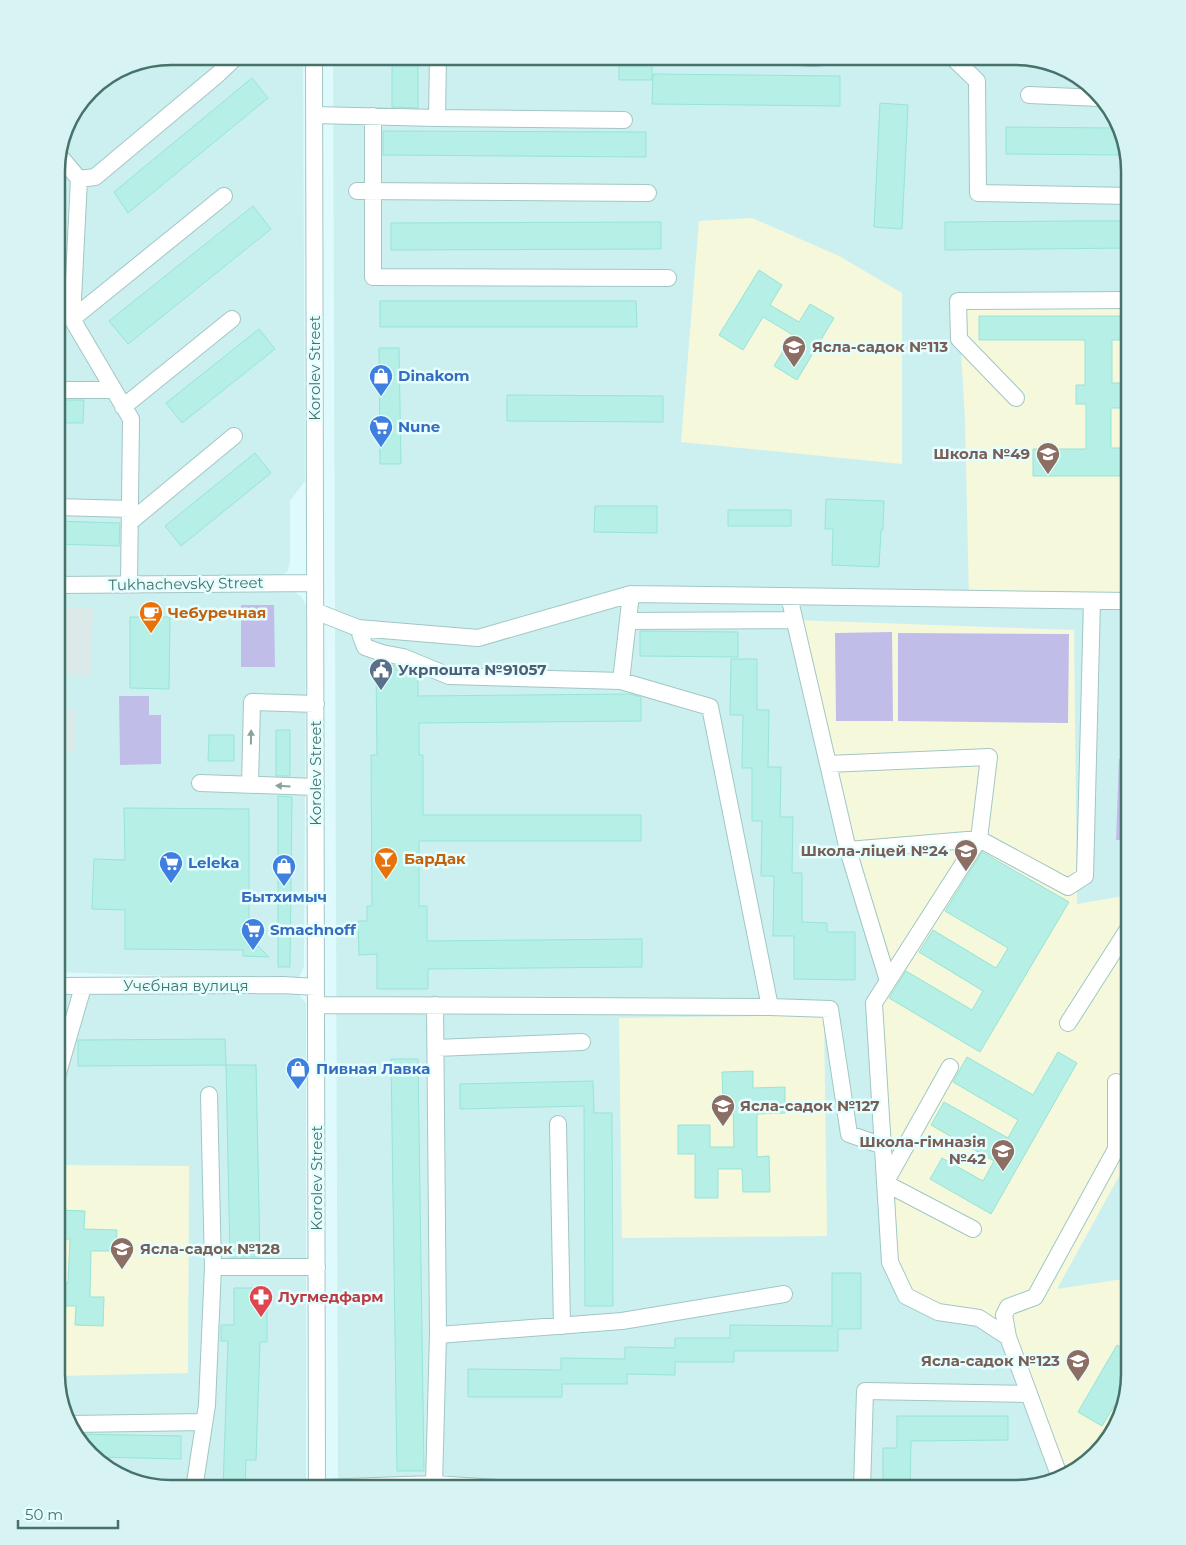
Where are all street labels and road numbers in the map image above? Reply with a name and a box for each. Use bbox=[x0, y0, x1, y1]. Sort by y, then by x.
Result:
street label: Korolev Street bbox=[305, 315, 324, 421]
street label: Tukhachevsky Street bbox=[108, 573, 264, 594]
street label: Korolev Street bbox=[306, 720, 325, 826]
street label: Учєбная вулиця bbox=[123, 976, 249, 995]
street label: Korolev Street bbox=[307, 1125, 326, 1231]

